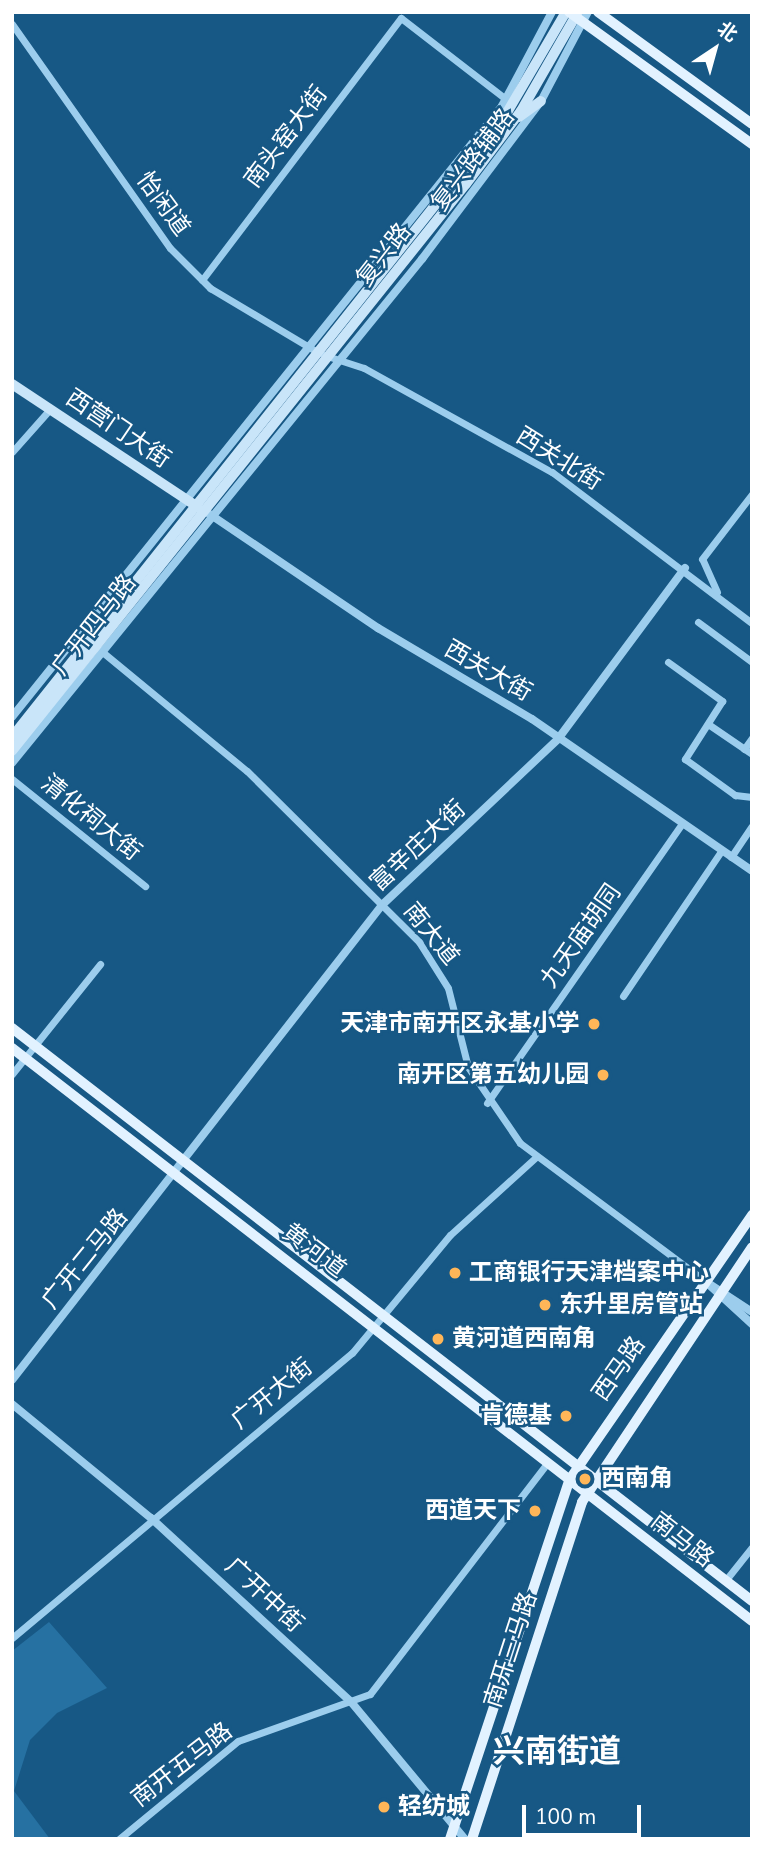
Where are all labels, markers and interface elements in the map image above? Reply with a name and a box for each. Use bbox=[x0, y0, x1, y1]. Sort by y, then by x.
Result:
north arrow bbox=[680, 14, 750, 84]
text: 北 bbox=[712, 16, 743, 48]
street label: 南头窑大街 bbox=[238, 80, 334, 194]
street label: 复兴路辅路 bbox=[425, 103, 521, 217]
street label: 怡闲道 bbox=[130, 166, 196, 242]
street label: 复兴路 bbox=[350, 218, 418, 292]
street label: 西营门大街 bbox=[60, 384, 176, 474]
street label: 西关北街 bbox=[511, 421, 607, 497]
street label: 广开四马路 bbox=[46, 569, 142, 681]
street label: 西关大街 bbox=[439, 635, 537, 707]
street label: 清化祠大街 bbox=[35, 769, 147, 867]
street label: 富辛庄大街 bbox=[364, 795, 472, 897]
street label: 九天庙胡同 bbox=[535, 879, 627, 993]
street label: 南大道 bbox=[397, 897, 465, 971]
place label: 天津市南开区永基小学 bbox=[340, 1010, 580, 1038]
marker: 天津市南开区永基小学 bbox=[586, 1016, 602, 1032]
place label: 南开区第五幼儿园 bbox=[397, 1061, 589, 1089]
marker: 南开区第五幼儿园 bbox=[595, 1067, 611, 1083]
street label: 广开二马路 bbox=[36, 1203, 134, 1315]
street label: 黄河道 bbox=[277, 1218, 351, 1284]
place label: 工商银行天津档案中心 bbox=[469, 1259, 709, 1287]
marker: 工商银行天津档案中心 bbox=[447, 1265, 463, 1281]
place label: 东升里房管站 bbox=[559, 1291, 703, 1319]
marker: 东升里房管站 bbox=[537, 1297, 553, 1313]
place label: 黄河道西南角 bbox=[452, 1325, 596, 1353]
marker: 黄河道西南角 bbox=[430, 1331, 446, 1347]
street label: 西马路 bbox=[587, 1331, 651, 1407]
street label: 广开大街 bbox=[226, 1353, 318, 1435]
place label: 肯德基 bbox=[480, 1402, 552, 1430]
marker: 肯德基 bbox=[558, 1408, 574, 1424]
place label: 西南角 bbox=[601, 1465, 673, 1493]
marker: 西南角 bbox=[575, 1469, 595, 1489]
place label: 西道天下 bbox=[425, 1497, 521, 1525]
marker: 西道天下 bbox=[527, 1503, 543, 1519]
street label: 南马路 bbox=[645, 1506, 719, 1574]
street label: 广开中街 bbox=[219, 1552, 309, 1638]
street label: 南开三马路 bbox=[479, 1588, 543, 1712]
street label: 南开五马路 bbox=[126, 1717, 238, 1813]
district label: 兴南街道 bbox=[493, 1733, 621, 1771]
scale bar bbox=[526, 1792, 645, 1836]
place label: 轻纺城 bbox=[398, 1793, 470, 1821]
marker: 轻纺城 bbox=[376, 1799, 392, 1815]
text: 100 m bbox=[535, 1803, 596, 1831]

